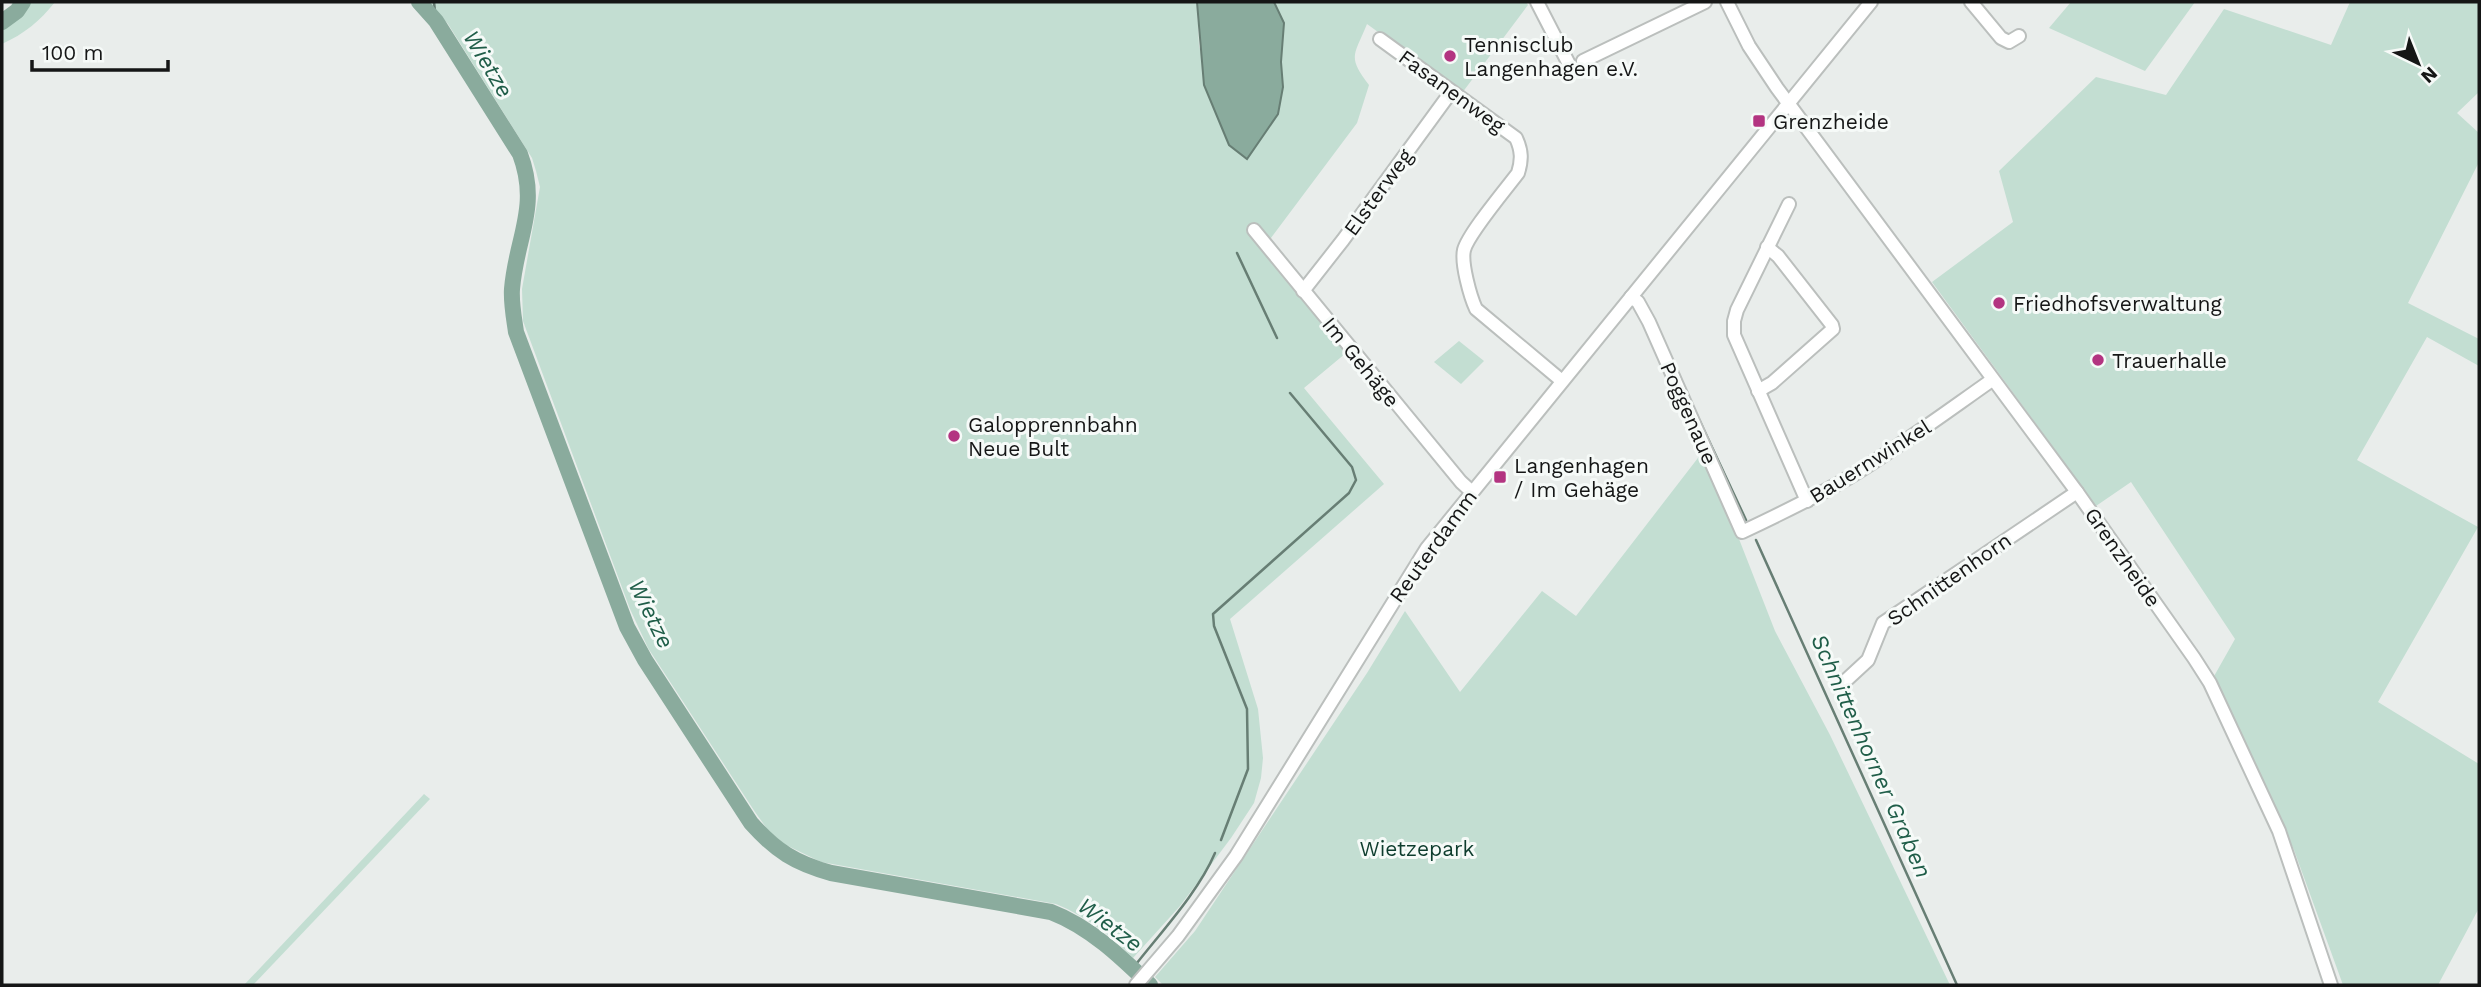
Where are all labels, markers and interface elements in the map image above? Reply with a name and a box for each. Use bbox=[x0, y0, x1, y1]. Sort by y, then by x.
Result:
water label: Wietze bbox=[457, 25, 519, 103]
scale bar bbox=[32, 28, 168, 72]
north arrow bbox=[2383, 28, 2453, 98]
place label: Tennisclub Langenhagen e.V. bbox=[1464, 32, 1638, 81]
text: 100 m bbox=[42, 40, 104, 65]
street label: Fasanenweg bbox=[1394, 44, 1511, 138]
marker: Tennisclub Langenhagen e.V. bbox=[1442, 48, 1458, 64]
text: N bbox=[2416, 62, 2442, 88]
place label: Grenzheide bbox=[1773, 109, 1889, 134]
marker: Grenzheide bbox=[1751, 113, 1767, 129]
street label: Elsterweg bbox=[1338, 143, 1418, 240]
place label: Friedhofsverwaltung bbox=[2013, 291, 2222, 316]
marker: Friedhofsverwaltung bbox=[1991, 295, 2007, 311]
street label: Im Gehäge bbox=[1317, 312, 1405, 412]
place label: Trauerhalle bbox=[2112, 348, 2227, 373]
marker: Trauerhalle bbox=[2090, 352, 2106, 368]
street label: Poggenaue bbox=[1655, 358, 1723, 468]
place label: Galopprennbahn Neue Bult bbox=[968, 412, 1138, 461]
street label: Bauernwinkel bbox=[1805, 413, 1936, 508]
marker: Galopprennbahn Neue Bult bbox=[946, 428, 962, 444]
place label: Langenhagen / Im Gehäge bbox=[1514, 453, 1649, 502]
marker: Langenhagen / Im Gehäge bbox=[1492, 469, 1508, 485]
street label: Reuterdamm bbox=[1384, 485, 1482, 607]
street label: Grenzheide bbox=[2080, 502, 2166, 612]
street label: Schnittenhorn bbox=[1882, 527, 2016, 631]
water label: Wietze bbox=[623, 575, 679, 653]
water label: Schnittenhorner Graben bbox=[1805, 630, 1937, 882]
park label: Wietzepark bbox=[1359, 836, 1475, 861]
water label: Wietze bbox=[1072, 892, 1148, 958]

